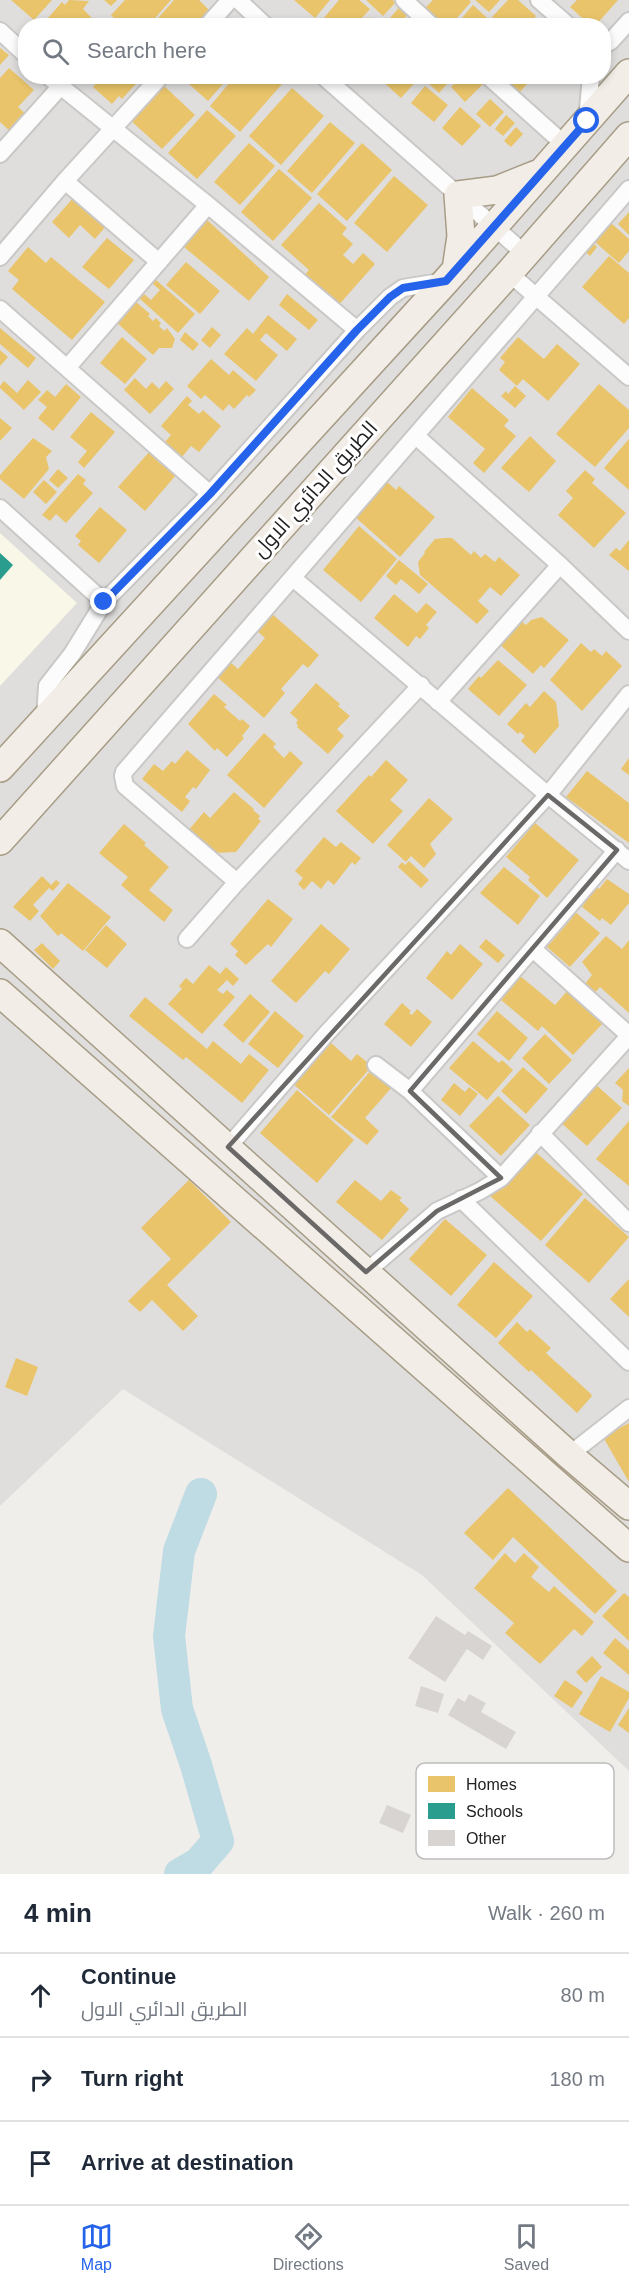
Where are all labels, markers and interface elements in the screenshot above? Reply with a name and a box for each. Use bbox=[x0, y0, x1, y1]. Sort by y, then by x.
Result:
search box bbox=[18, 18, 611, 84]
icon: search bbox=[39, 35, 72, 68]
text: Search here bbox=[87, 38, 207, 63]
route start bbox=[573, 107, 599, 133]
street label: الطريق الدائري الاول bbox=[248, 416, 385, 565]
route end bbox=[90, 588, 116, 614]
legend bbox=[416, 1763, 614, 1859]
text: Homes bbox=[466, 1776, 517, 1793]
text: Schools bbox=[466, 1803, 523, 1820]
text: Other bbox=[466, 1830, 507, 1847]
text: 4 min bbox=[24, 1898, 92, 1928]
text: Walk · 260 m bbox=[488, 1902, 605, 1924]
text: Continue bbox=[81, 1964, 176, 1989]
icon: ahead bbox=[24, 1979, 57, 2012]
text: 80 m bbox=[561, 1984, 605, 2006]
text: الطريق الدائري الاول bbox=[81, 1998, 248, 2020]
icon: right bbox=[24, 2063, 57, 2096]
text: Turn right bbox=[81, 2066, 183, 2091]
text: 180 m bbox=[549, 2068, 605, 2090]
icon: arrive bbox=[24, 2147, 57, 2180]
text: Arrive at destination bbox=[81, 2150, 294, 2175]
tab: Map bbox=[80, 2220, 113, 2274]
tab: Directions bbox=[273, 2220, 344, 2274]
tab: Saved bbox=[504, 2220, 549, 2274]

